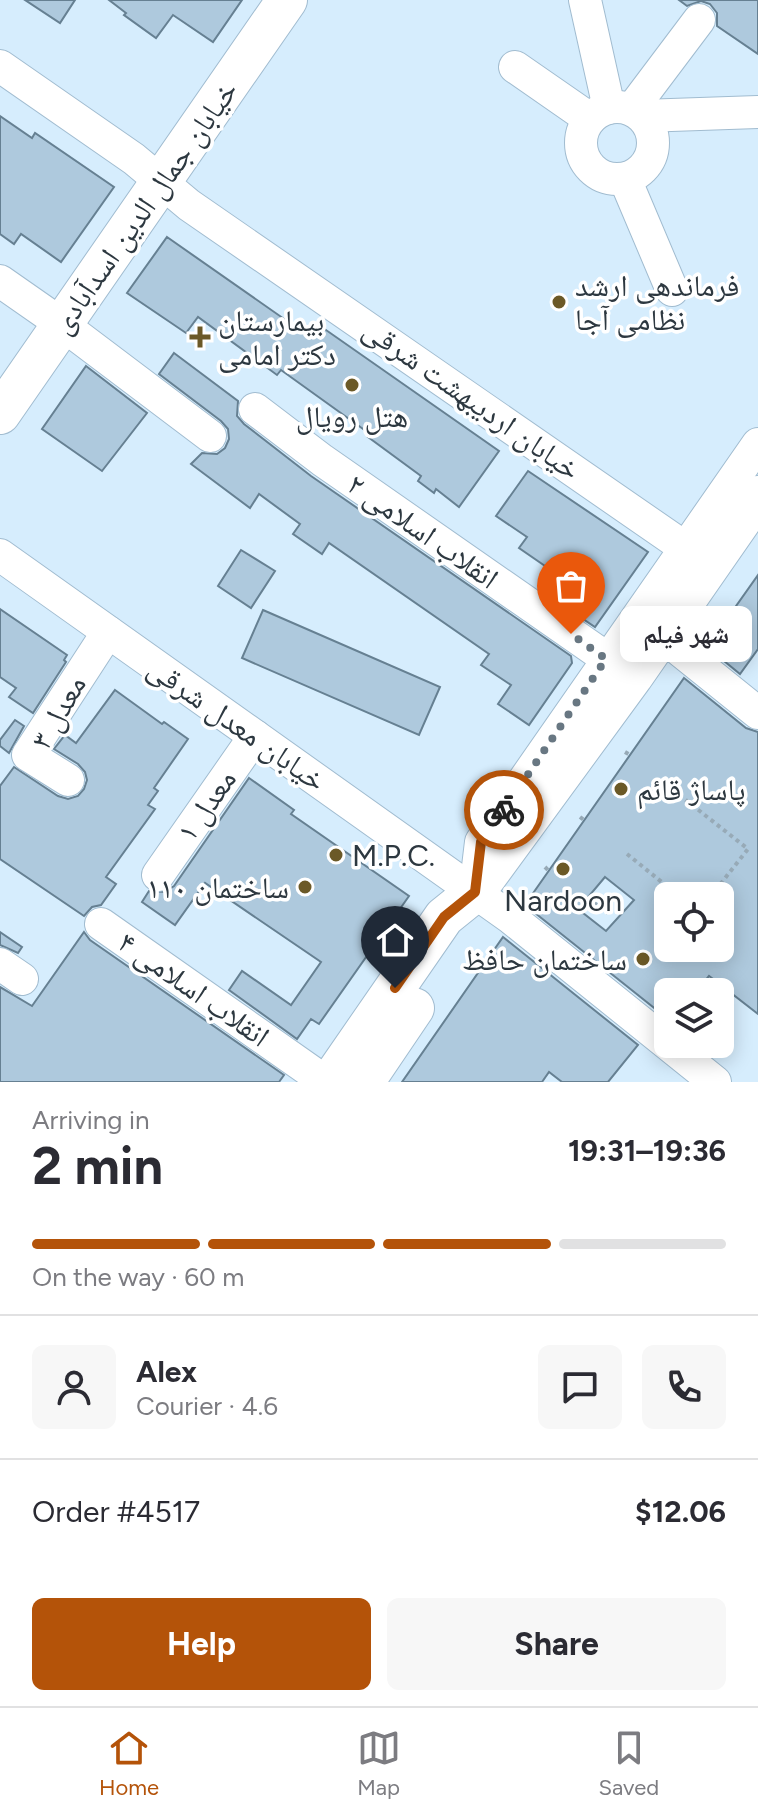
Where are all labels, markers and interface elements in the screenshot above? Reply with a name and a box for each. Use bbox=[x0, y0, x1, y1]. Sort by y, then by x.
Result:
street label: خیابان جمال الدین اسدآبادی bbox=[43, 73, 245, 341]
place label: فرماندهی ارشد نظامی آجا bbox=[575, 267, 739, 338]
marker: فرماندهی ارشد نظامی آجا bbox=[550, 293, 568, 311]
place label: بیمارستان دکتر امامی bbox=[218, 302, 336, 373]
street label: خیابان اردیبهشت شرقی bbox=[356, 310, 588, 488]
marker: بیمارستان دکتر امامی bbox=[189, 326, 211, 348]
marker: هتل رویال bbox=[343, 376, 361, 394]
place label: هتل رویال bbox=[296, 398, 408, 435]
street label: ۲ انقلاب اسلامی bbox=[340, 465, 506, 597]
pin bbox=[537, 552, 605, 634]
icon: bag bbox=[549, 564, 593, 608]
callout: شهر فیلم bbox=[619, 606, 751, 662]
text: شهر فیلم bbox=[643, 618, 729, 650]
street label: خیابان معدل شرقی bbox=[141, 649, 333, 799]
street label: ۳ معدل bbox=[22, 669, 94, 755]
street label: ۱ معدل bbox=[168, 762, 244, 848]
courier bbox=[464, 770, 544, 850]
place label: پاساژ قائم bbox=[637, 771, 745, 810]
marker: پاساژ قائم bbox=[612, 780, 630, 798]
icon: bike bbox=[482, 788, 526, 832]
place label: M.P.C. bbox=[352, 837, 435, 874]
marker: M.P.C. bbox=[327, 846, 345, 864]
marker: Nardoon bbox=[554, 860, 572, 878]
place label: ساختمان ۱۱۰ bbox=[146, 869, 289, 906]
marker: ساختمان ۱۱۰ bbox=[296, 878, 314, 896]
place label: Nardoon bbox=[504, 882, 622, 919]
map controls bbox=[654, 882, 734, 1058]
button: locate bbox=[654, 882, 734, 962]
pin bbox=[361, 906, 429, 988]
icon: home bbox=[373, 918, 417, 962]
street label: ۴ انقلاب اسلامی bbox=[111, 923, 277, 1055]
place label: ساختمان حافظ bbox=[462, 941, 627, 978]
marker: ساختمان حافظ bbox=[634, 950, 652, 968]
button: layers bbox=[654, 978, 734, 1058]
text: Arriving in bbox=[32, 1104, 150, 1136]
text: 19:31–19:36 bbox=[568, 1132, 726, 1169]
text: 2 min bbox=[32, 1135, 163, 1197]
text: On the way · 60 m bbox=[32, 1261, 244, 1293]
button: person bbox=[32, 1345, 116, 1429]
button: chat bbox=[538, 1345, 622, 1429]
button: phone bbox=[642, 1345, 726, 1429]
text: Alex bbox=[136, 1353, 197, 1390]
text: Courier · 4.6 bbox=[136, 1390, 278, 1422]
text: Order #4517 bbox=[32, 1493, 200, 1530]
text: $12.06 bbox=[635, 1493, 726, 1530]
button: Help bbox=[32, 1598, 371, 1690]
button: Share bbox=[387, 1598, 726, 1690]
tab: Home bbox=[99, 1726, 159, 1801]
tab: Map bbox=[357, 1726, 401, 1801]
tab: Saved bbox=[598, 1726, 659, 1801]

